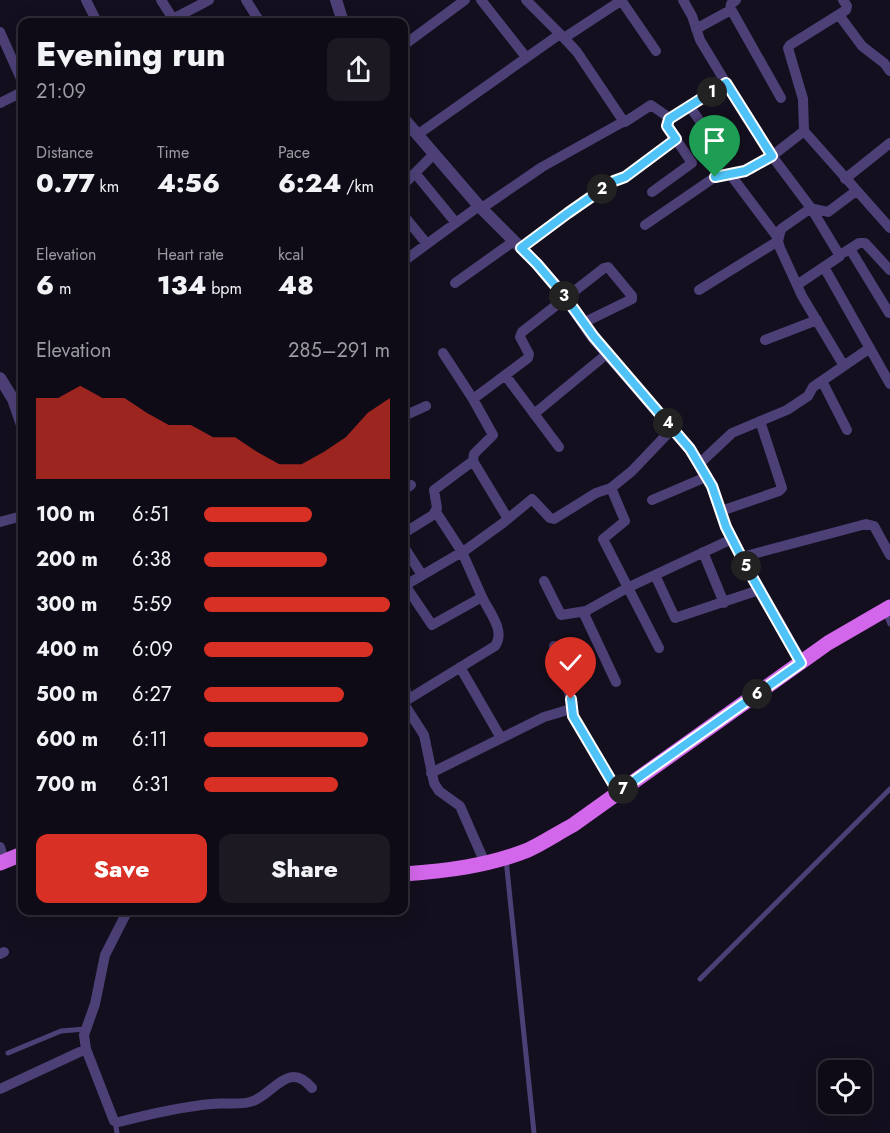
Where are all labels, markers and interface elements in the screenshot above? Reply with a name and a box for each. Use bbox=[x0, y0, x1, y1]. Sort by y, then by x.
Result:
text: Evening run bbox=[36, 31, 226, 78]
button: share bbox=[327, 38, 390, 101]
text: 21:09 bbox=[36, 77, 86, 106]
pin: 1 bbox=[697, 77, 727, 107]
text: 1 bbox=[708, 80, 716, 103]
pin bbox=[689, 115, 740, 177]
icon: arrive bbox=[698, 124, 731, 157]
text: Distance bbox=[36, 141, 93, 164]
text: Time bbox=[157, 141, 189, 164]
text: Pace bbox=[278, 141, 310, 164]
text: 0.77 bbox=[36, 164, 95, 202]
text: 4:56 bbox=[157, 164, 220, 202]
text: 6:24 bbox=[278, 164, 341, 202]
pin: 2 bbox=[587, 174, 617, 204]
text: km bbox=[95, 175, 119, 198]
text: /km bbox=[341, 175, 374, 198]
text: 2 bbox=[597, 177, 607, 200]
text: Elevation bbox=[36, 243, 96, 266]
text: Heart rate bbox=[157, 243, 224, 266]
text: kcal bbox=[278, 243, 304, 266]
text: 6 bbox=[36, 266, 54, 304]
text: 134 bbox=[157, 266, 206, 304]
text: 48 bbox=[278, 266, 314, 304]
text: m bbox=[54, 277, 71, 300]
text: bpm bbox=[206, 277, 242, 300]
pin: 3 bbox=[549, 281, 579, 311]
text: 3 bbox=[559, 284, 569, 307]
text: Elevation bbox=[36, 336, 111, 365]
text: 285–291 m bbox=[288, 336, 390, 365]
pin: 4 bbox=[653, 408, 683, 438]
text: 4 bbox=[662, 411, 674, 434]
text: 100 m bbox=[36, 500, 95, 529]
text: 6:51 bbox=[132, 500, 170, 529]
text: 200 m bbox=[36, 545, 98, 574]
text: 6:38 bbox=[132, 545, 171, 574]
pin: 5 bbox=[731, 551, 761, 581]
text: 5 bbox=[741, 554, 751, 577]
text: 300 m bbox=[36, 590, 97, 619]
text: 5:59 bbox=[132, 590, 172, 619]
text: 400 m bbox=[36, 635, 99, 664]
text: 6:09 bbox=[132, 635, 173, 664]
pin bbox=[545, 637, 596, 699]
icon: check bbox=[554, 646, 587, 679]
pin: 6 bbox=[742, 679, 772, 709]
text: 500 m bbox=[36, 680, 98, 709]
text: 6:27 bbox=[132, 680, 171, 709]
text: 6 bbox=[752, 682, 762, 705]
text: 600 m bbox=[36, 725, 98, 754]
text: 6:11 bbox=[132, 725, 168, 754]
text: 700 m bbox=[36, 770, 97, 799]
text: 6:31 bbox=[132, 770, 169, 799]
pin: 7 bbox=[608, 774, 638, 804]
text: 7 bbox=[618, 777, 628, 800]
button: Save bbox=[36, 834, 207, 903]
button: Share bbox=[219, 834, 390, 903]
map controls bbox=[818, 1060, 872, 1114]
button: locate bbox=[818, 1060, 872, 1114]

